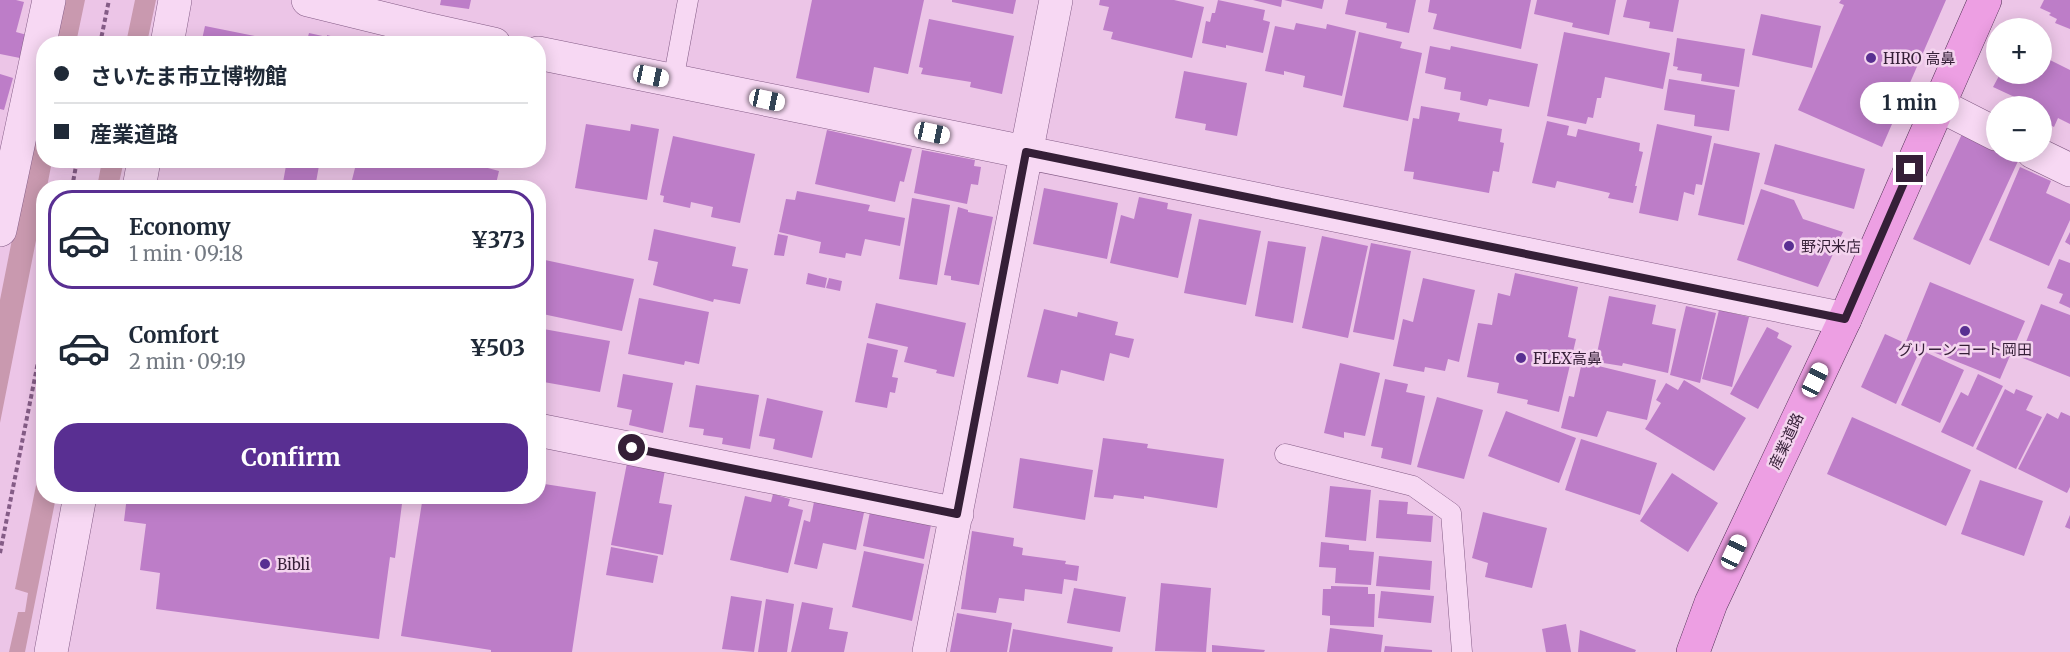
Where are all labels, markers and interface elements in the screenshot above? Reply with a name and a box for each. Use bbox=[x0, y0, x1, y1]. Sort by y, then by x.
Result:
map controls bbox=[1986, 18, 2052, 162]
button: + bbox=[1986, 18, 2052, 84]
place label: HIRO 高鼻 bbox=[1883, 49, 1955, 68]
marker: HIRO 高鼻 bbox=[1864, 51, 1878, 65]
text: さいたま市立博物館 bbox=[90, 62, 287, 90]
car bbox=[632, 63, 670, 89]
callout: 1 min bbox=[1860, 82, 1960, 124]
car bbox=[748, 87, 786, 113]
text: 1 min bbox=[1882, 90, 1937, 115]
button: − bbox=[1986, 96, 2052, 162]
text: 産業道路 bbox=[90, 120, 178, 148]
car bbox=[913, 120, 951, 146]
route end bbox=[1896, 155, 1923, 182]
icon: car bbox=[57, 213, 111, 267]
text: Economy bbox=[129, 213, 230, 241]
text: ¥373 bbox=[471, 226, 525, 254]
place label: 野沢米店 bbox=[1801, 237, 1861, 256]
marker: 野沢米店 bbox=[1782, 239, 1796, 253]
text: 1 min · 09:18 bbox=[129, 241, 243, 266]
icon: car bbox=[57, 321, 111, 375]
text: Comfort bbox=[129, 321, 219, 349]
marker: グリーンコート岡田 bbox=[1958, 324, 1972, 338]
text: ¥503 bbox=[469, 334, 525, 362]
place label: グリーンコート岡田 bbox=[1898, 340, 2032, 359]
text: 2 min · 09:19 bbox=[129, 349, 246, 374]
place label: FLEX高鼻 bbox=[1533, 349, 1602, 368]
marker: FLEX高鼻 bbox=[1514, 351, 1528, 365]
car bbox=[1799, 360, 1831, 400]
street label: 産業道路 bbox=[1765, 410, 1807, 472]
button: Confirm bbox=[54, 423, 528, 492]
route start bbox=[618, 434, 645, 461]
car bbox=[1718, 532, 1750, 572]
place label: Bibli bbox=[277, 555, 310, 574]
marker: Bibli bbox=[258, 557, 272, 571]

